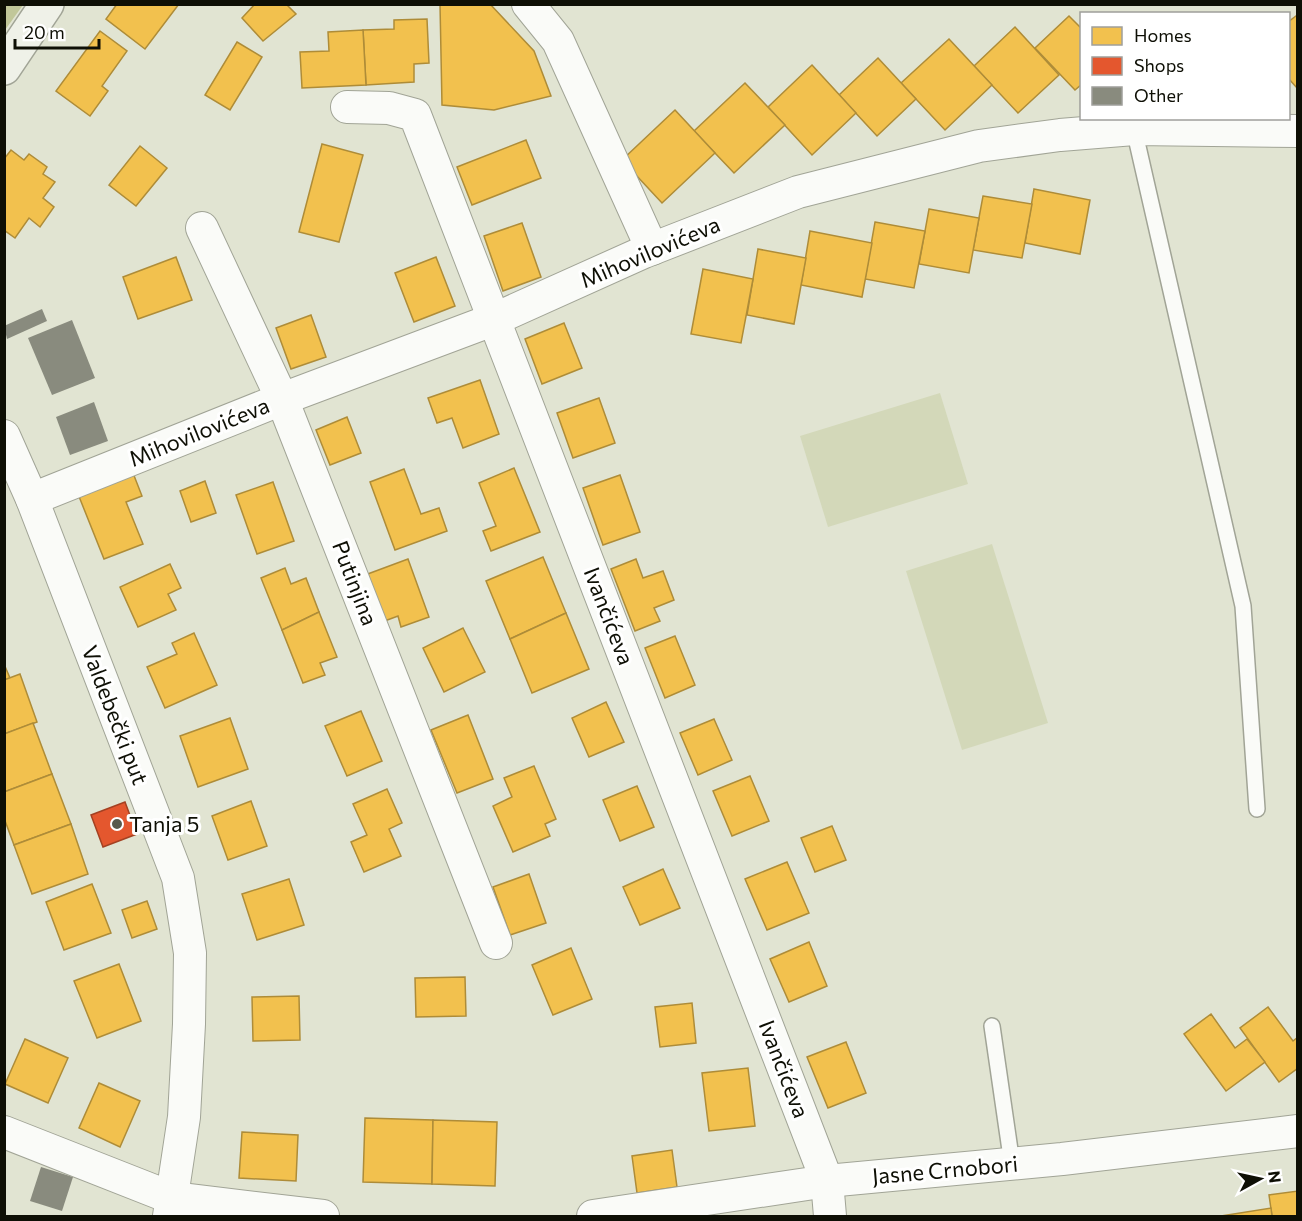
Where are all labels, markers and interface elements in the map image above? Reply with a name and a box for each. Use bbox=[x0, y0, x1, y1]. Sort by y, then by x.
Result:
scale bar bbox=[15, 12, 99, 50]
legend bbox=[1080, 12, 1290, 120]
text: 20 m bbox=[24, 21, 65, 43]
text: Homes bbox=[1134, 24, 1192, 46]
text: Shops bbox=[1134, 54, 1184, 76]
text: Other bbox=[1134, 84, 1183, 106]
street label: Mihovilovićeva bbox=[576, 210, 724, 293]
street label: Mihovilovićeva bbox=[125, 391, 273, 472]
street label: Putinjina bbox=[327, 537, 384, 629]
street label: Ivančićeva bbox=[578, 563, 640, 669]
street label: Valdebečki put bbox=[77, 641, 154, 788]
place label: Tanja 5 bbox=[129, 810, 199, 837]
marker: Tanja 5 bbox=[110, 817, 124, 831]
street label: Ivančićeva bbox=[753, 1016, 815, 1122]
north arrow bbox=[1230, 1149, 1290, 1209]
street label: Jasne Crnobori bbox=[871, 1150, 1019, 1189]
text: N bbox=[1265, 1170, 1286, 1184]

